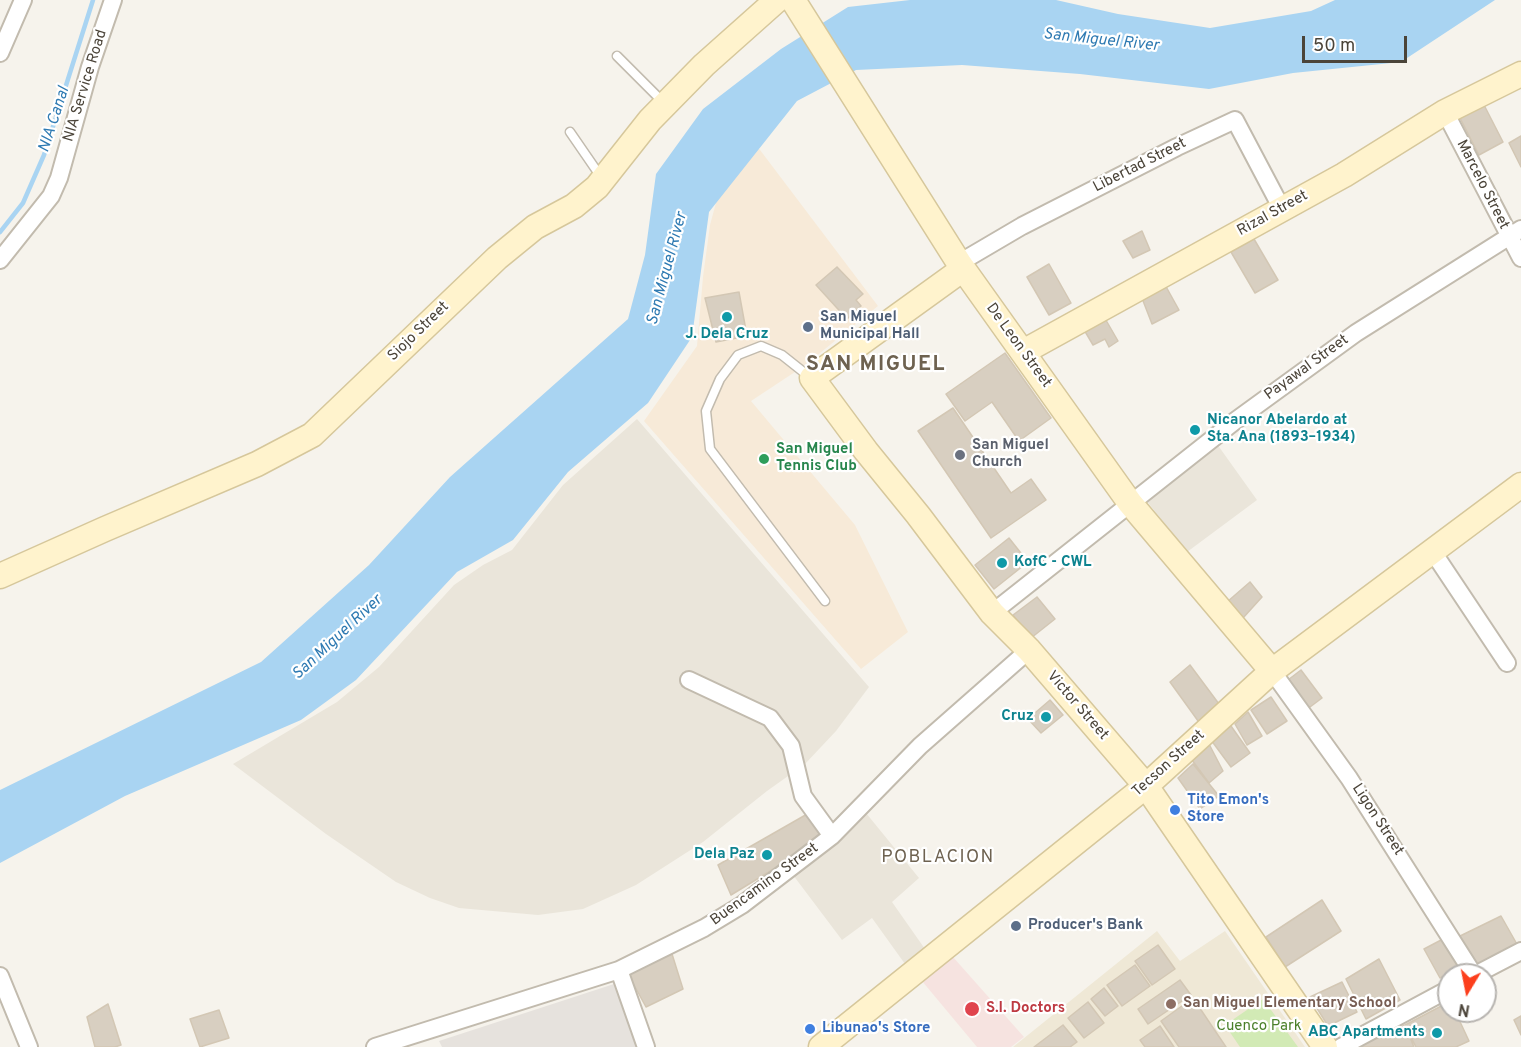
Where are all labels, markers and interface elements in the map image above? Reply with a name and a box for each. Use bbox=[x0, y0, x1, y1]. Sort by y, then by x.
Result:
scale bar bbox=[1305, 24, 1410, 62]
water label: San Miguel River bbox=[1042, 25, 1160, 57]
street label: NIA Service Road bbox=[60, 28, 112, 144]
text: 50 m bbox=[1313, 35, 1355, 58]
water label: NIA Canal bbox=[35, 85, 75, 155]
street label: Libertad Street bbox=[1090, 135, 1190, 197]
street label: Marcelo Street bbox=[1452, 137, 1512, 233]
street label: Rizal Street bbox=[1235, 187, 1311, 241]
water label: San Miguel River bbox=[644, 211, 692, 327]
street label: Siojo Street bbox=[385, 298, 453, 366]
street label: De Leon Street bbox=[981, 300, 1055, 392]
place label: San Miguel Municipal Hall bbox=[820, 309, 920, 344]
marker: J. Dela Cruz bbox=[720, 310, 734, 324]
marker: San Miguel Municipal Hall bbox=[801, 320, 815, 334]
place label: J. Dela Cruz bbox=[685, 326, 769, 344]
street label: Payawal Street bbox=[1261, 331, 1353, 405]
district label: SAN MIGUEL bbox=[806, 353, 946, 379]
place label: Nicanor Abelardo at Sta. Ana (1893–1934) bbox=[1207, 412, 1356, 447]
marker: Nicanor Abelardo at Sta. Ana (1893–1934) bbox=[1188, 423, 1202, 437]
place label: San Miguel Church bbox=[972, 437, 1049, 472]
place label: San Miguel Tennis Club bbox=[776, 441, 857, 476]
marker: San Miguel Church bbox=[953, 448, 967, 462]
marker: San Miguel Tennis Club bbox=[757, 452, 771, 466]
place label: KofC - CWL bbox=[1014, 554, 1091, 572]
marker: KofC - CWL bbox=[995, 556, 1009, 570]
water label: San Miguel River bbox=[289, 591, 387, 685]
street label: Victor Street bbox=[1042, 668, 1112, 744]
place label: Cruz bbox=[1001, 708, 1034, 726]
marker: Cruz bbox=[1039, 710, 1053, 724]
street label: Tecson Street bbox=[1129, 727, 1209, 801]
street label: Ligon Street bbox=[1347, 781, 1407, 859]
place label: Tito Emon's Store bbox=[1187, 792, 1269, 827]
marker: Tito Emon's Store bbox=[1168, 803, 1182, 817]
street label: Buencamino Street bbox=[708, 840, 822, 930]
place label: Dela Paz bbox=[694, 846, 755, 864]
district label: POBLACION bbox=[881, 847, 995, 869]
marker: Dela Paz bbox=[760, 848, 774, 862]
place label: Producer's Bank bbox=[1028, 917, 1143, 935]
marker: Producer's Bank bbox=[1009, 919, 1023, 933]
north arrow bbox=[1437, 963, 1497, 1023]
place label: San Miguel Elementary School bbox=[1183, 995, 1396, 1013]
marker: San Miguel Elementary School bbox=[1164, 997, 1178, 1011]
text: N bbox=[1457, 998, 1472, 1020]
marker: S.I. Doctors bbox=[963, 1000, 981, 1018]
place label: S.I. Doctors bbox=[986, 1000, 1065, 1018]
park label: Cuenco Park bbox=[1216, 1018, 1302, 1036]
place label: Libunao's Store bbox=[822, 1020, 930, 1038]
marker: Libunao's Store bbox=[803, 1022, 817, 1036]
place label: ABC Apartments bbox=[1308, 1024, 1425, 1042]
marker: ABC Apartments bbox=[1430, 1026, 1444, 1040]

